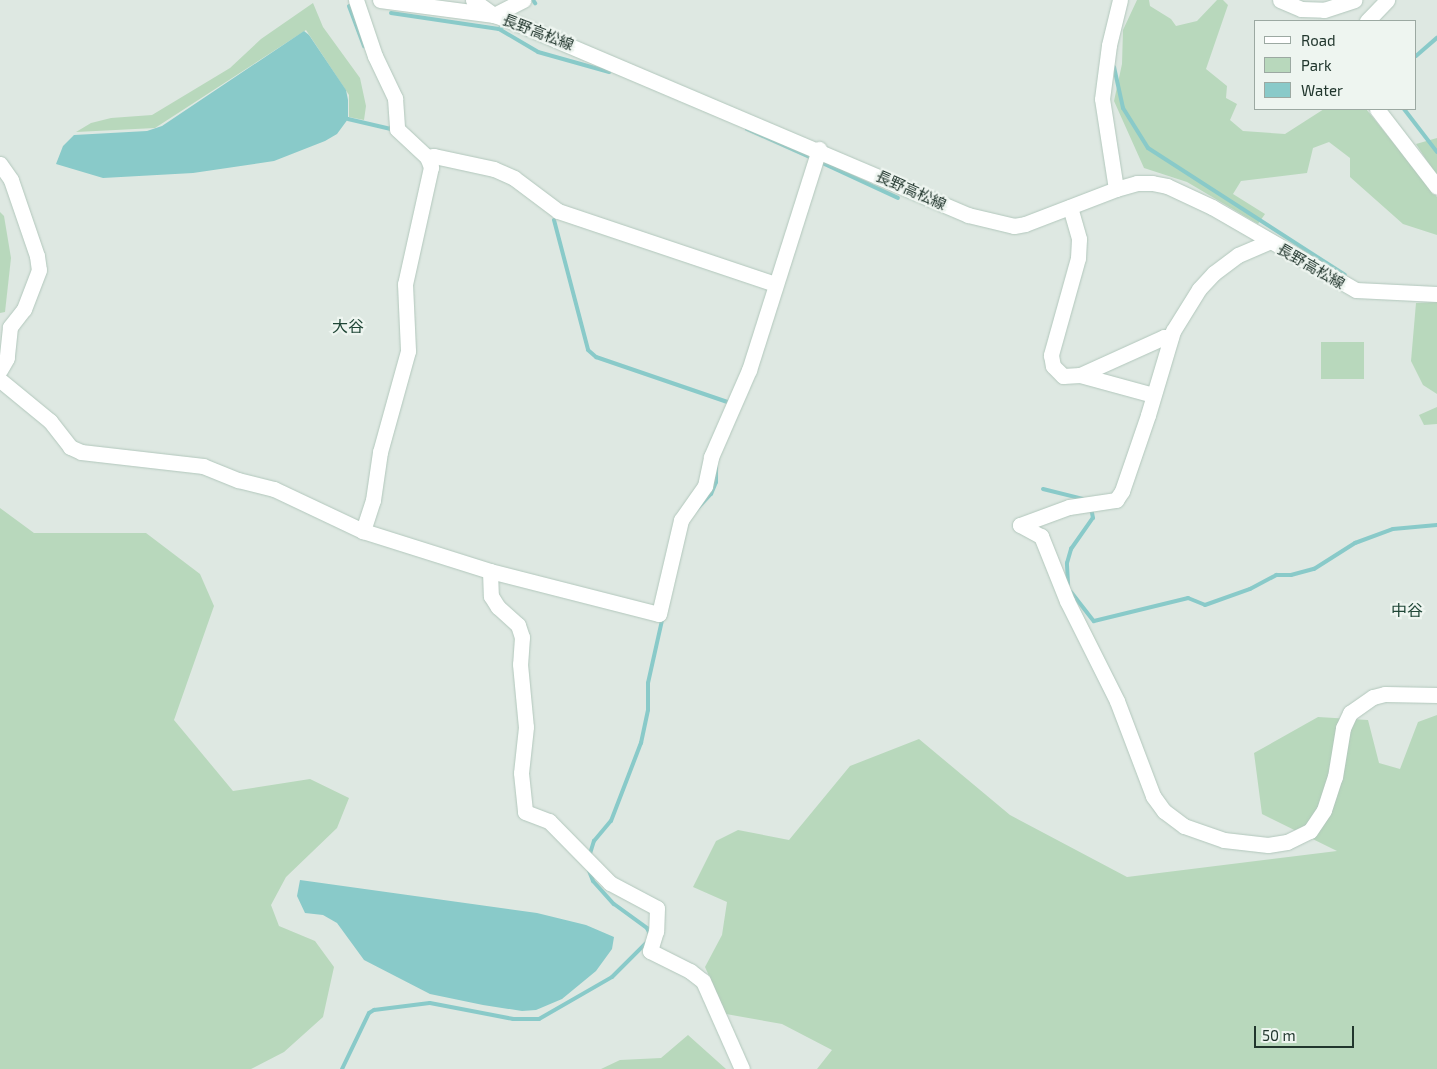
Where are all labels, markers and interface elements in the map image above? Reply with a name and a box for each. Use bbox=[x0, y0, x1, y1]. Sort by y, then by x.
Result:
street label: 長野高松線 bbox=[500, 10, 576, 54]
legend bbox=[1254, 20, 1417, 110]
text: Road bbox=[1301, 31, 1336, 49]
text: Park bbox=[1301, 56, 1332, 74]
text: Water bbox=[1301, 81, 1343, 99]
street label: 長野高松線 bbox=[873, 167, 949, 213]
street label: 長野高松線 bbox=[1274, 239, 1348, 293]
district label: 大谷 bbox=[332, 316, 364, 336]
district label: 中谷 bbox=[1391, 600, 1423, 620]
scale bar bbox=[1257, 1016, 1357, 1048]
text: 50 m bbox=[1262, 1026, 1296, 1044]

